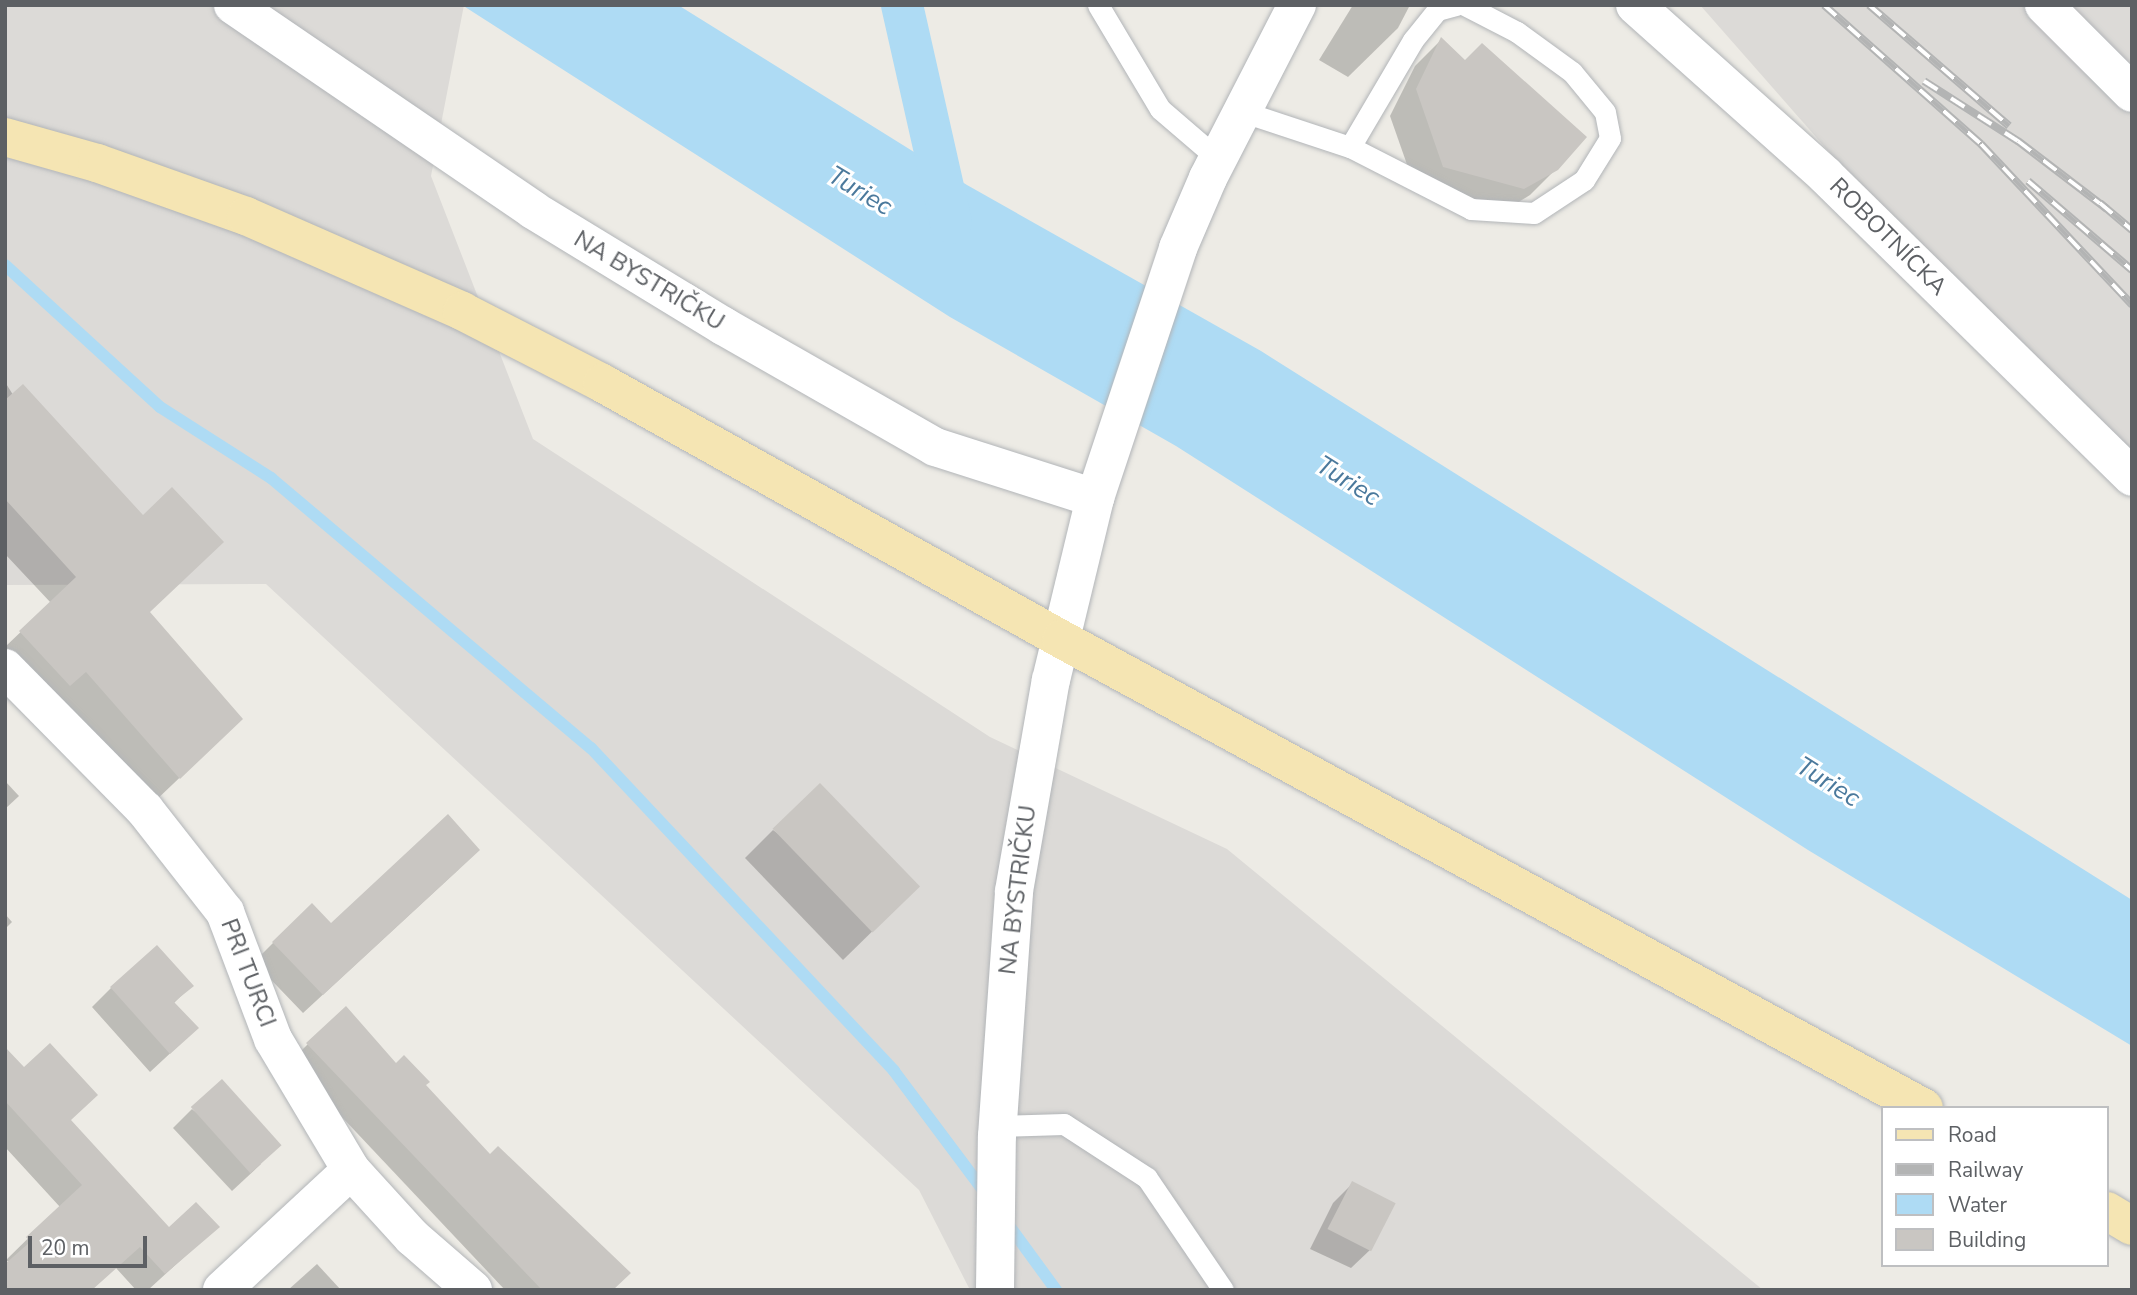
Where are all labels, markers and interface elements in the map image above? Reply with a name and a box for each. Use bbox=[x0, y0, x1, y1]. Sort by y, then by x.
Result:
water label: Turiec bbox=[822, 160, 898, 222]
street label: ROBOTNÍCKA bbox=[1823, 172, 1953, 302]
street label: NA BYSTRIČKU bbox=[569, 225, 729, 337]
water label: Turiec bbox=[1310, 449, 1386, 513]
water label: Turiec bbox=[1790, 750, 1866, 814]
street label: NA BYSTRIČKU bbox=[993, 804, 1043, 976]
street label: PRI TURCI bbox=[214, 915, 282, 1031]
legend bbox=[1882, 1106, 2109, 1267]
text: Road bbox=[1948, 1121, 1997, 1149]
text: Railway bbox=[1948, 1156, 2023, 1184]
text: Water bbox=[1948, 1191, 2007, 1219]
scale bar bbox=[32, 1222, 150, 1266]
text: Building bbox=[1948, 1226, 2026, 1254]
text: 20 m bbox=[41, 1234, 90, 1262]

